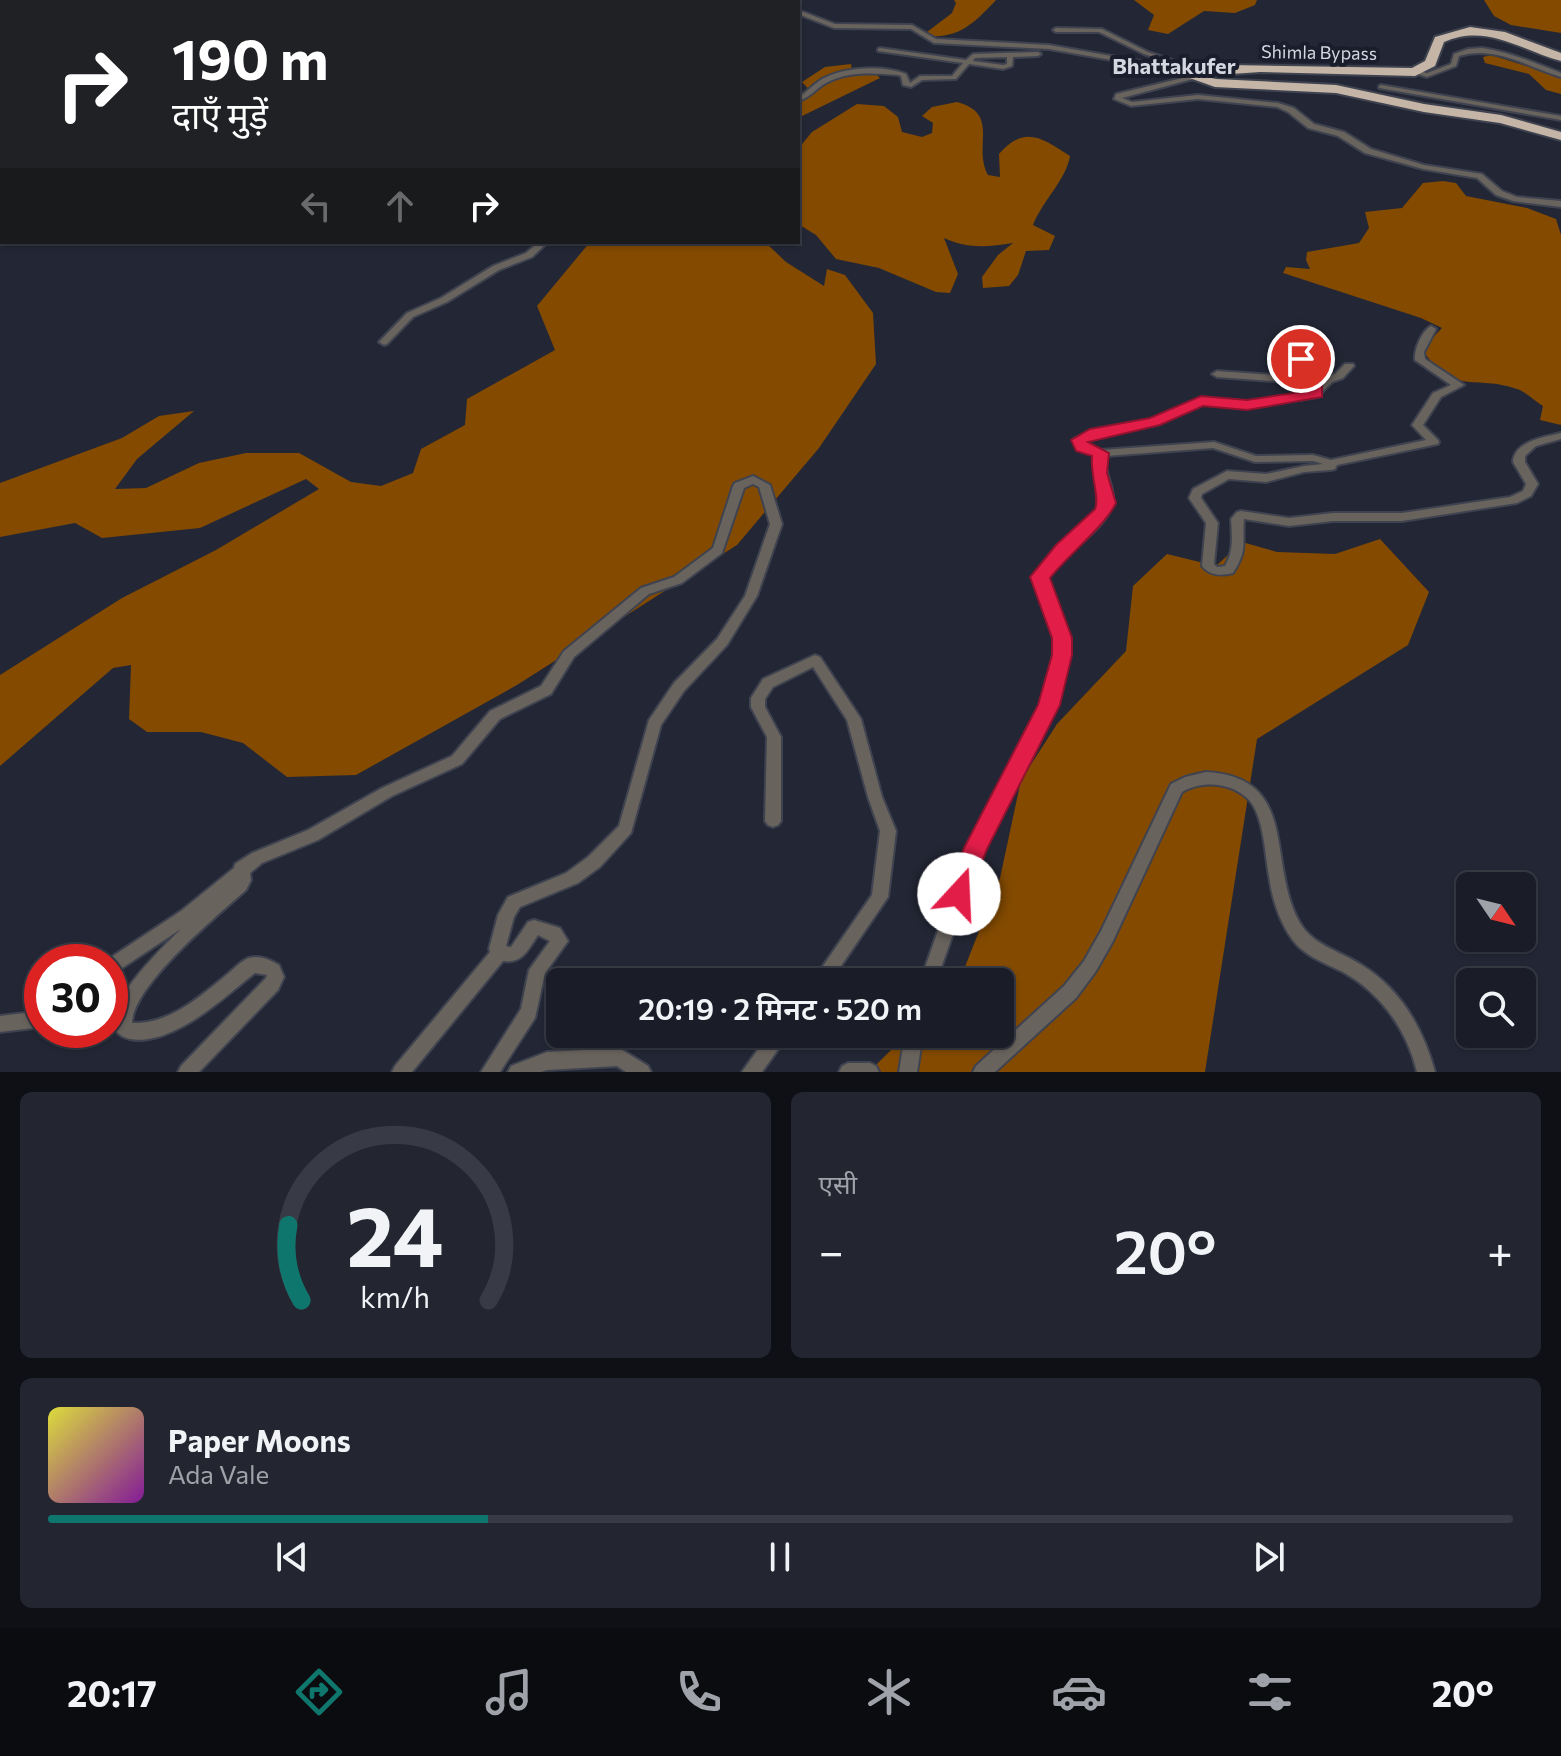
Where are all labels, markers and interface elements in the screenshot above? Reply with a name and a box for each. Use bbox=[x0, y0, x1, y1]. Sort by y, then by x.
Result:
text: 190 m bbox=[172, 23, 329, 92]
icon: right bbox=[40, 32, 144, 136]
street label: Shimla Bypass bbox=[1261, 40, 1377, 64]
district label: Bhattakufer bbox=[1112, 52, 1236, 79]
text: दाएँ मुड़ें bbox=[172, 92, 268, 136]
icon: left bbox=[294, 184, 338, 228]
icon: ahead bbox=[378, 184, 422, 228]
icon: right bbox=[462, 184, 506, 228]
pin bbox=[1267, 325, 1335, 393]
icon: arrive bbox=[1279, 337, 1323, 381]
position arrow bbox=[917, 852, 1001, 936]
north arrow bbox=[1456, 872, 1536, 952]
map controls bbox=[1456, 872, 1536, 1048]
speed limit sign: 30 bbox=[24, 944, 128, 1048]
button: search bbox=[1456, 968, 1536, 1048]
text: 20:19 · 2 मिनट · 520 m bbox=[638, 989, 922, 1026]
text: एसी bbox=[819, 1168, 857, 1199]
text: 24 bbox=[347, 1182, 444, 1284]
text: 20° bbox=[1114, 1213, 1217, 1286]
text: − bbox=[819, 1223, 844, 1277]
text: + bbox=[1487, 1223, 1513, 1277]
text: km/h bbox=[360, 1279, 430, 1314]
text: Paper Moons bbox=[168, 1421, 351, 1458]
text: Ada Vale bbox=[168, 1458, 269, 1489]
icon: previous bbox=[270, 1535, 314, 1579]
icon: pause bbox=[758, 1535, 802, 1579]
icon: next bbox=[1247, 1535, 1291, 1579]
icon: directions bbox=[291, 1664, 347, 1720]
icon: music bbox=[481, 1664, 537, 1720]
icon: phone bbox=[671, 1664, 727, 1720]
icon: climate bbox=[861, 1664, 917, 1720]
icon: car bbox=[1051, 1664, 1107, 1720]
icon: filters bbox=[1242, 1664, 1298, 1720]
text: 20:17 bbox=[67, 1670, 157, 1714]
text: 20° bbox=[1432, 1670, 1494, 1714]

